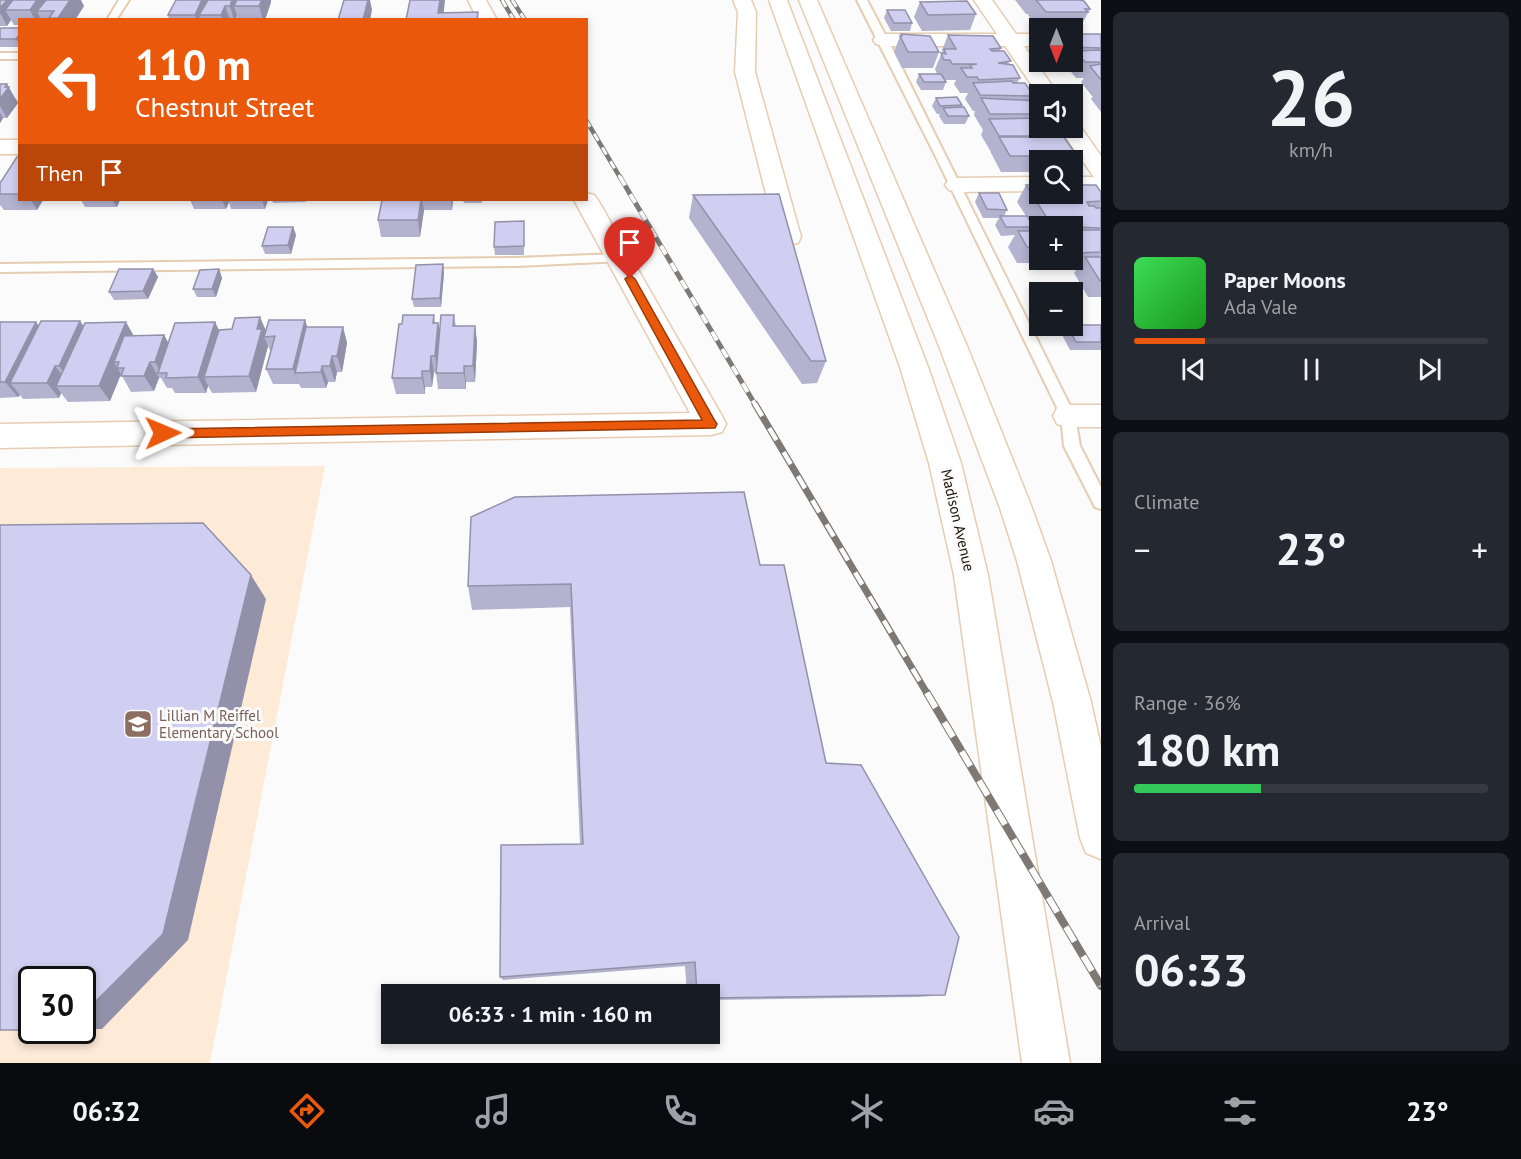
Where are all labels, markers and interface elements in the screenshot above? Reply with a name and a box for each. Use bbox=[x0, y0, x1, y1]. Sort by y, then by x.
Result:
north arrow bbox=[1029, 18, 1083, 72]
map controls bbox=[1029, 18, 1083, 336]
text: 110 m bbox=[135, 37, 251, 92]
icon: left bbox=[36, 42, 114, 120]
text: 26 bbox=[1267, 47, 1355, 148]
button: sound bbox=[1029, 84, 1083, 138]
text: Chestnut Street bbox=[135, 90, 314, 124]
text: km/h bbox=[1289, 137, 1333, 163]
button: search bbox=[1029, 150, 1083, 204]
icon: arrive bbox=[95, 156, 128, 189]
text: Then bbox=[36, 159, 83, 187]
button: + bbox=[1029, 216, 1083, 270]
pin bbox=[604, 217, 655, 279]
icon: arrive bbox=[613, 226, 646, 259]
text: Paper Moons bbox=[1224, 266, 1346, 294]
button: − bbox=[1029, 282, 1083, 336]
text: Ada Vale bbox=[1224, 294, 1297, 320]
icon: previous bbox=[1177, 353, 1210, 386]
icon: pause bbox=[1295, 353, 1328, 386]
icon: next bbox=[1413, 353, 1446, 386]
position arrow bbox=[131, 401, 195, 465]
street label: Madison Avenue bbox=[937, 467, 979, 573]
text: Climate bbox=[1134, 489, 1200, 515]
text: 23° bbox=[1276, 519, 1346, 577]
text: − bbox=[1134, 528, 1151, 571]
text: + bbox=[1471, 528, 1488, 571]
text: Range · 36% bbox=[1134, 690, 1241, 716]
place label: Lillian M Reiffel Elementary School bbox=[159, 706, 279, 742]
school or university icon: Lillian M Reiffel Elementary School bbox=[122, 708, 154, 740]
text: 180 km bbox=[1134, 720, 1280, 778]
text: Arrival bbox=[1134, 910, 1190, 936]
text: 06:33 bbox=[1134, 940, 1248, 998]
speed limit sign: 30 bbox=[18, 966, 96, 1044]
text: 06:33 · 1 min · 160 m bbox=[449, 1000, 652, 1028]
icon: directions bbox=[286, 1090, 328, 1132]
icon: music bbox=[472, 1090, 514, 1132]
icon: phone bbox=[659, 1090, 701, 1132]
icon: climate bbox=[846, 1090, 888, 1132]
icon: car bbox=[1033, 1090, 1075, 1132]
icon: filters bbox=[1219, 1090, 1261, 1132]
text: 06:32 bbox=[72, 1094, 141, 1128]
text: 23° bbox=[1406, 1094, 1449, 1128]

